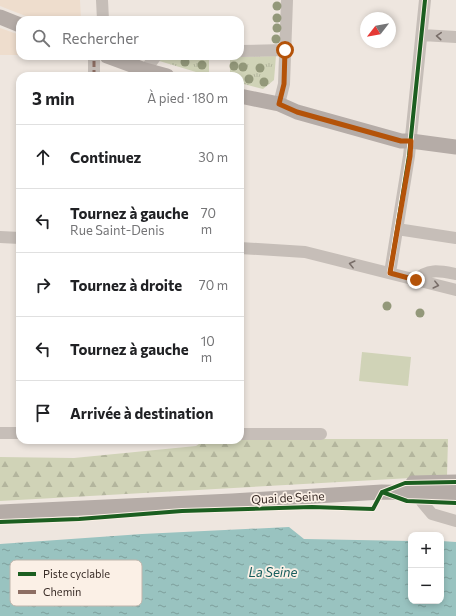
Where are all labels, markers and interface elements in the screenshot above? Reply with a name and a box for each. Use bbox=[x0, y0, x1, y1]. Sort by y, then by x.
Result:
north arrow bbox=[360, 12, 396, 48]
search box bbox=[16, 16, 244, 60]
icon: search bbox=[30, 27, 52, 49]
text: Rechercher bbox=[62, 29, 139, 47]
one-way arrow bbox=[436, 32, 442, 41]
route start bbox=[276, 41, 294, 59]
text: 3 min bbox=[32, 88, 75, 109]
text: À pied · 180 m bbox=[147, 90, 228, 106]
icon: ahead bbox=[32, 146, 54, 168]
text: Continuez bbox=[70, 148, 141, 166]
text: 30 m bbox=[198, 149, 228, 165]
text: Tournez à gauche bbox=[70, 204, 189, 222]
text: 70 m bbox=[201, 205, 216, 237]
icon: left bbox=[32, 210, 54, 232]
text: Rue Saint-Denis bbox=[70, 222, 164, 238]
one-way arrow bbox=[349, 260, 356, 269]
route end bbox=[407, 271, 425, 289]
icon: right bbox=[32, 274, 54, 296]
text: Tournez à droite bbox=[70, 276, 182, 294]
text: 70 m bbox=[199, 277, 228, 293]
one-way arrow bbox=[433, 280, 440, 289]
text: 10 m bbox=[201, 333, 215, 365]
icon: left bbox=[32, 338, 54, 360]
text: Tournez à gauche bbox=[70, 340, 189, 358]
icon: arrive bbox=[32, 402, 54, 424]
text: Arrivée à destination bbox=[70, 404, 213, 422]
street label: Quai de Seine bbox=[251, 488, 325, 506]
map controls bbox=[408, 532, 444, 604]
button: + bbox=[408, 532, 444, 568]
legend bbox=[10, 560, 142, 606]
water label: La Seine bbox=[249, 564, 298, 580]
text: Piste cyclable bbox=[43, 567, 110, 580]
button: − bbox=[408, 568, 444, 604]
text: Chemin bbox=[43, 585, 81, 598]

